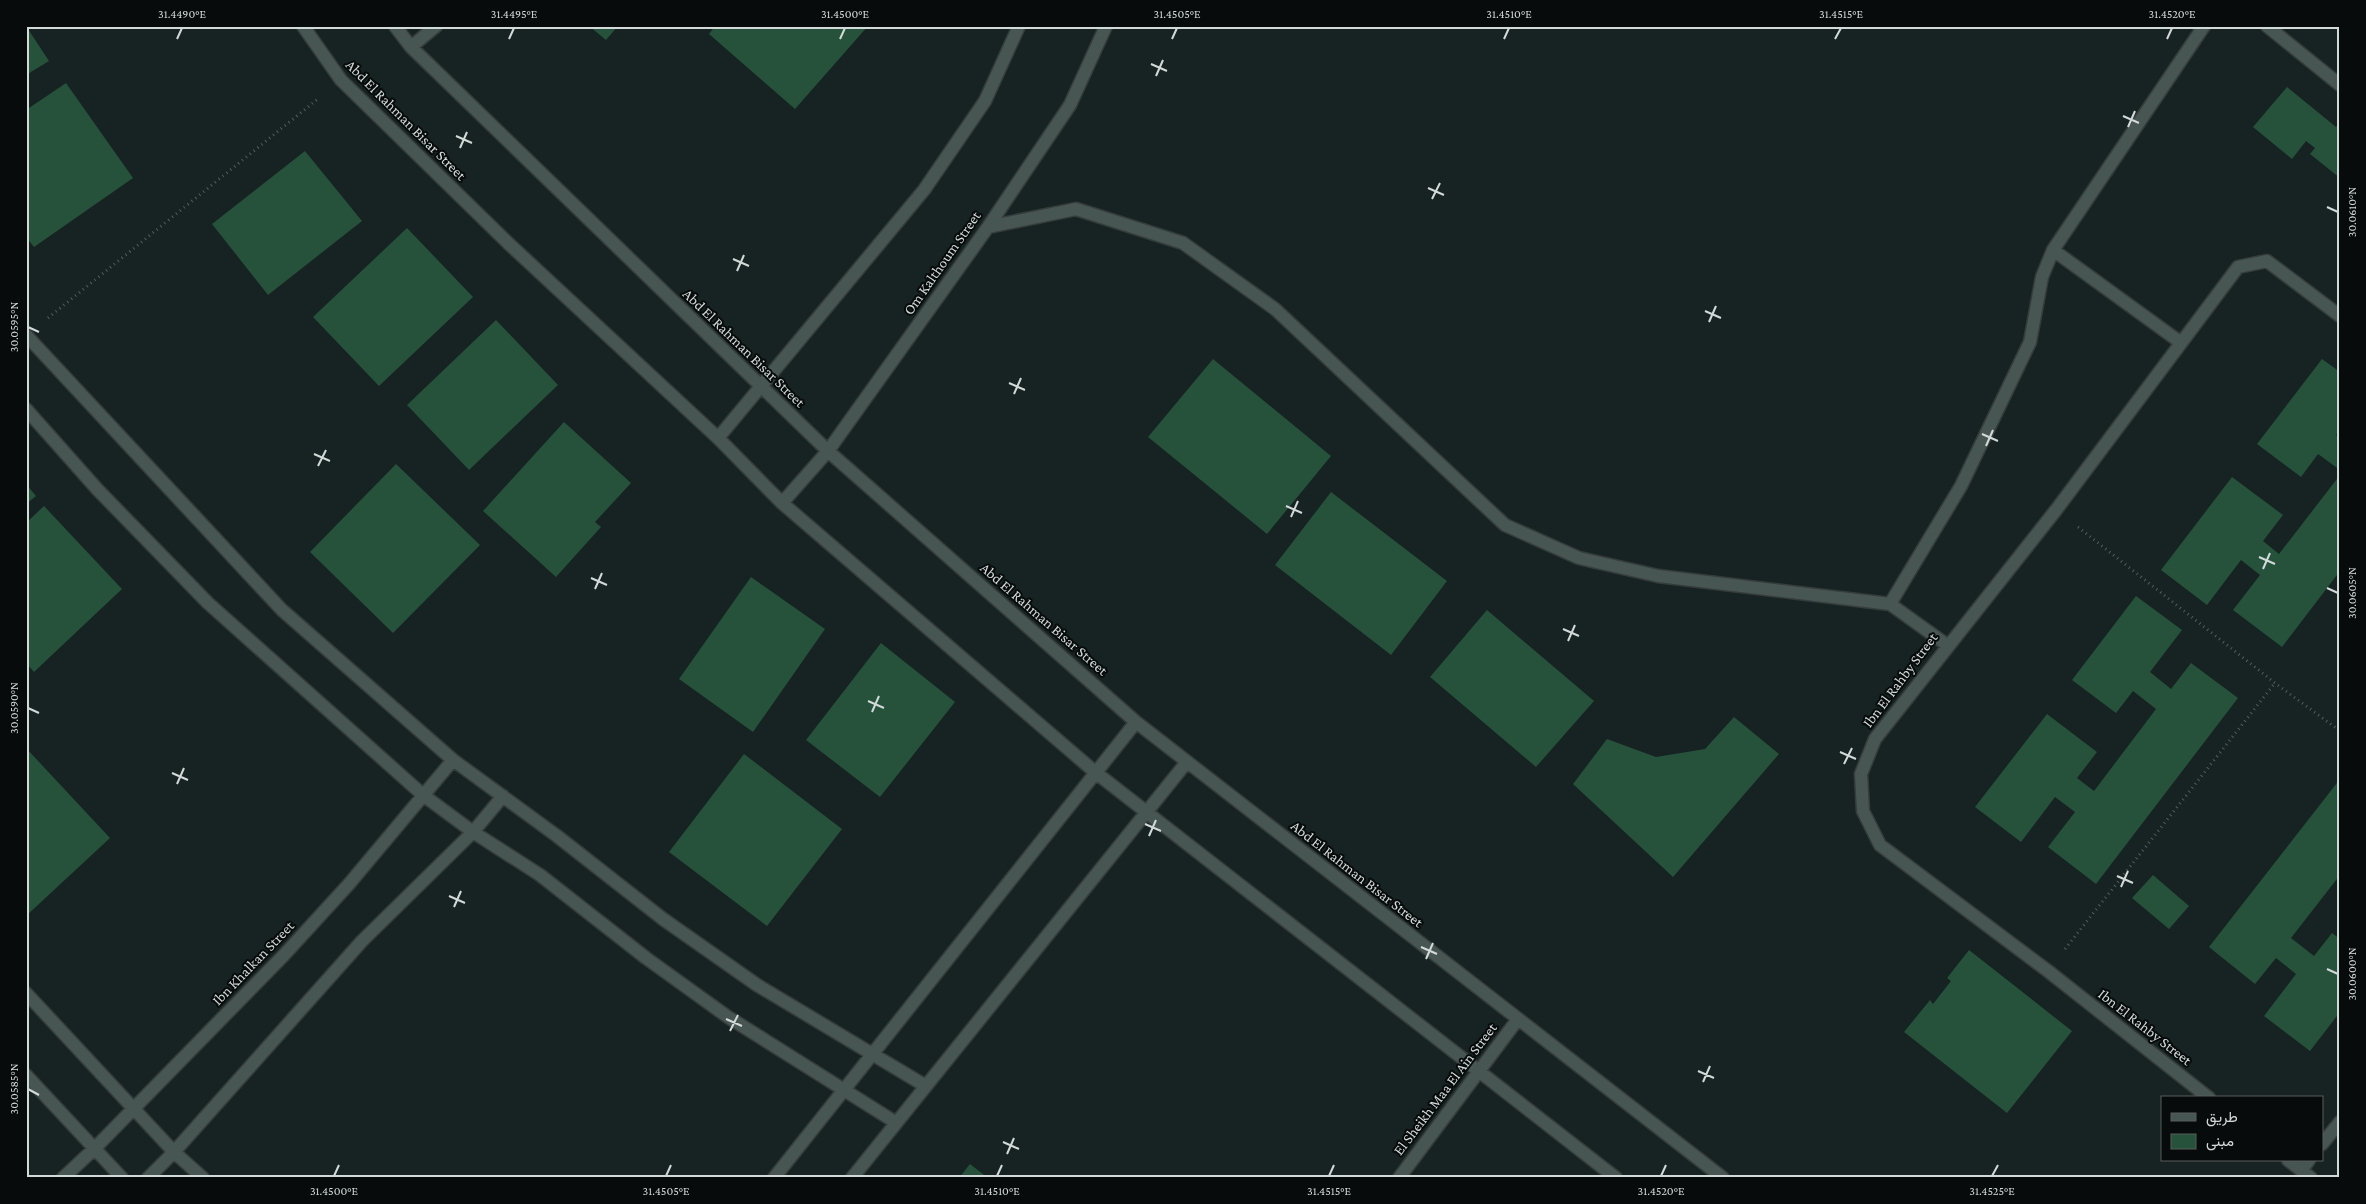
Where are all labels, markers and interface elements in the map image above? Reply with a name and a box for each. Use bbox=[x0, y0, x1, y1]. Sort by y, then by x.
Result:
text: 31.4490°E bbox=[158, 7, 206, 21]
text: 31.4495°E bbox=[491, 7, 538, 21]
text: 31.4500°E bbox=[821, 7, 870, 21]
text: 31.4505°E bbox=[1154, 7, 1201, 21]
text: 31.4510°E bbox=[1486, 7, 1532, 21]
text: 31.4515°E bbox=[1819, 7, 1864, 21]
text: 31.4520°E bbox=[2149, 7, 2196, 21]
street label: Abd El Rahman Bisar Street bbox=[343, 57, 470, 184]
text: 30.0610°N bbox=[2345, 187, 2359, 237]
street label: Om Kalthoum Street bbox=[900, 207, 984, 318]
street label: Abd El Rahman Bisar Street bbox=[680, 286, 809, 411]
text: 30.0595°N bbox=[7, 302, 21, 352]
street label: Abd El Rahman Bisar Street bbox=[977, 559, 1112, 679]
text: 30.0605°N bbox=[2345, 567, 2359, 619]
street label: Ibn El Rahby Street bbox=[1859, 629, 1942, 731]
text: 30.0590°N bbox=[7, 682, 21, 734]
street label: Abd El Rahman Bisar Street bbox=[1288, 817, 1427, 931]
street label: Ibn Khalkan Street bbox=[209, 917, 298, 1008]
text: 30.0600°N bbox=[2345, 947, 2359, 1001]
street label: Ibn El Rahby Street bbox=[2095, 986, 2196, 1070]
street label: El Sheikh Maa El Ain Street bbox=[1390, 1019, 1500, 1158]
text: 30.0585°N bbox=[7, 1063, 21, 1115]
legend bbox=[2161, 1096, 2324, 1162]
text: طريق bbox=[2206, 1109, 2238, 1127]
text: مبنى bbox=[2206, 1133, 2234, 1151]
text: 31.4500°E bbox=[310, 1184, 359, 1198]
text: 31.4505°E bbox=[643, 1184, 690, 1198]
text: 31.4510°E bbox=[974, 1184, 1020, 1198]
text: 31.4515°E bbox=[1307, 1184, 1352, 1198]
text: 31.4520°E bbox=[1638, 1184, 1685, 1198]
text: 31.4525°E bbox=[1969, 1184, 2015, 1198]

